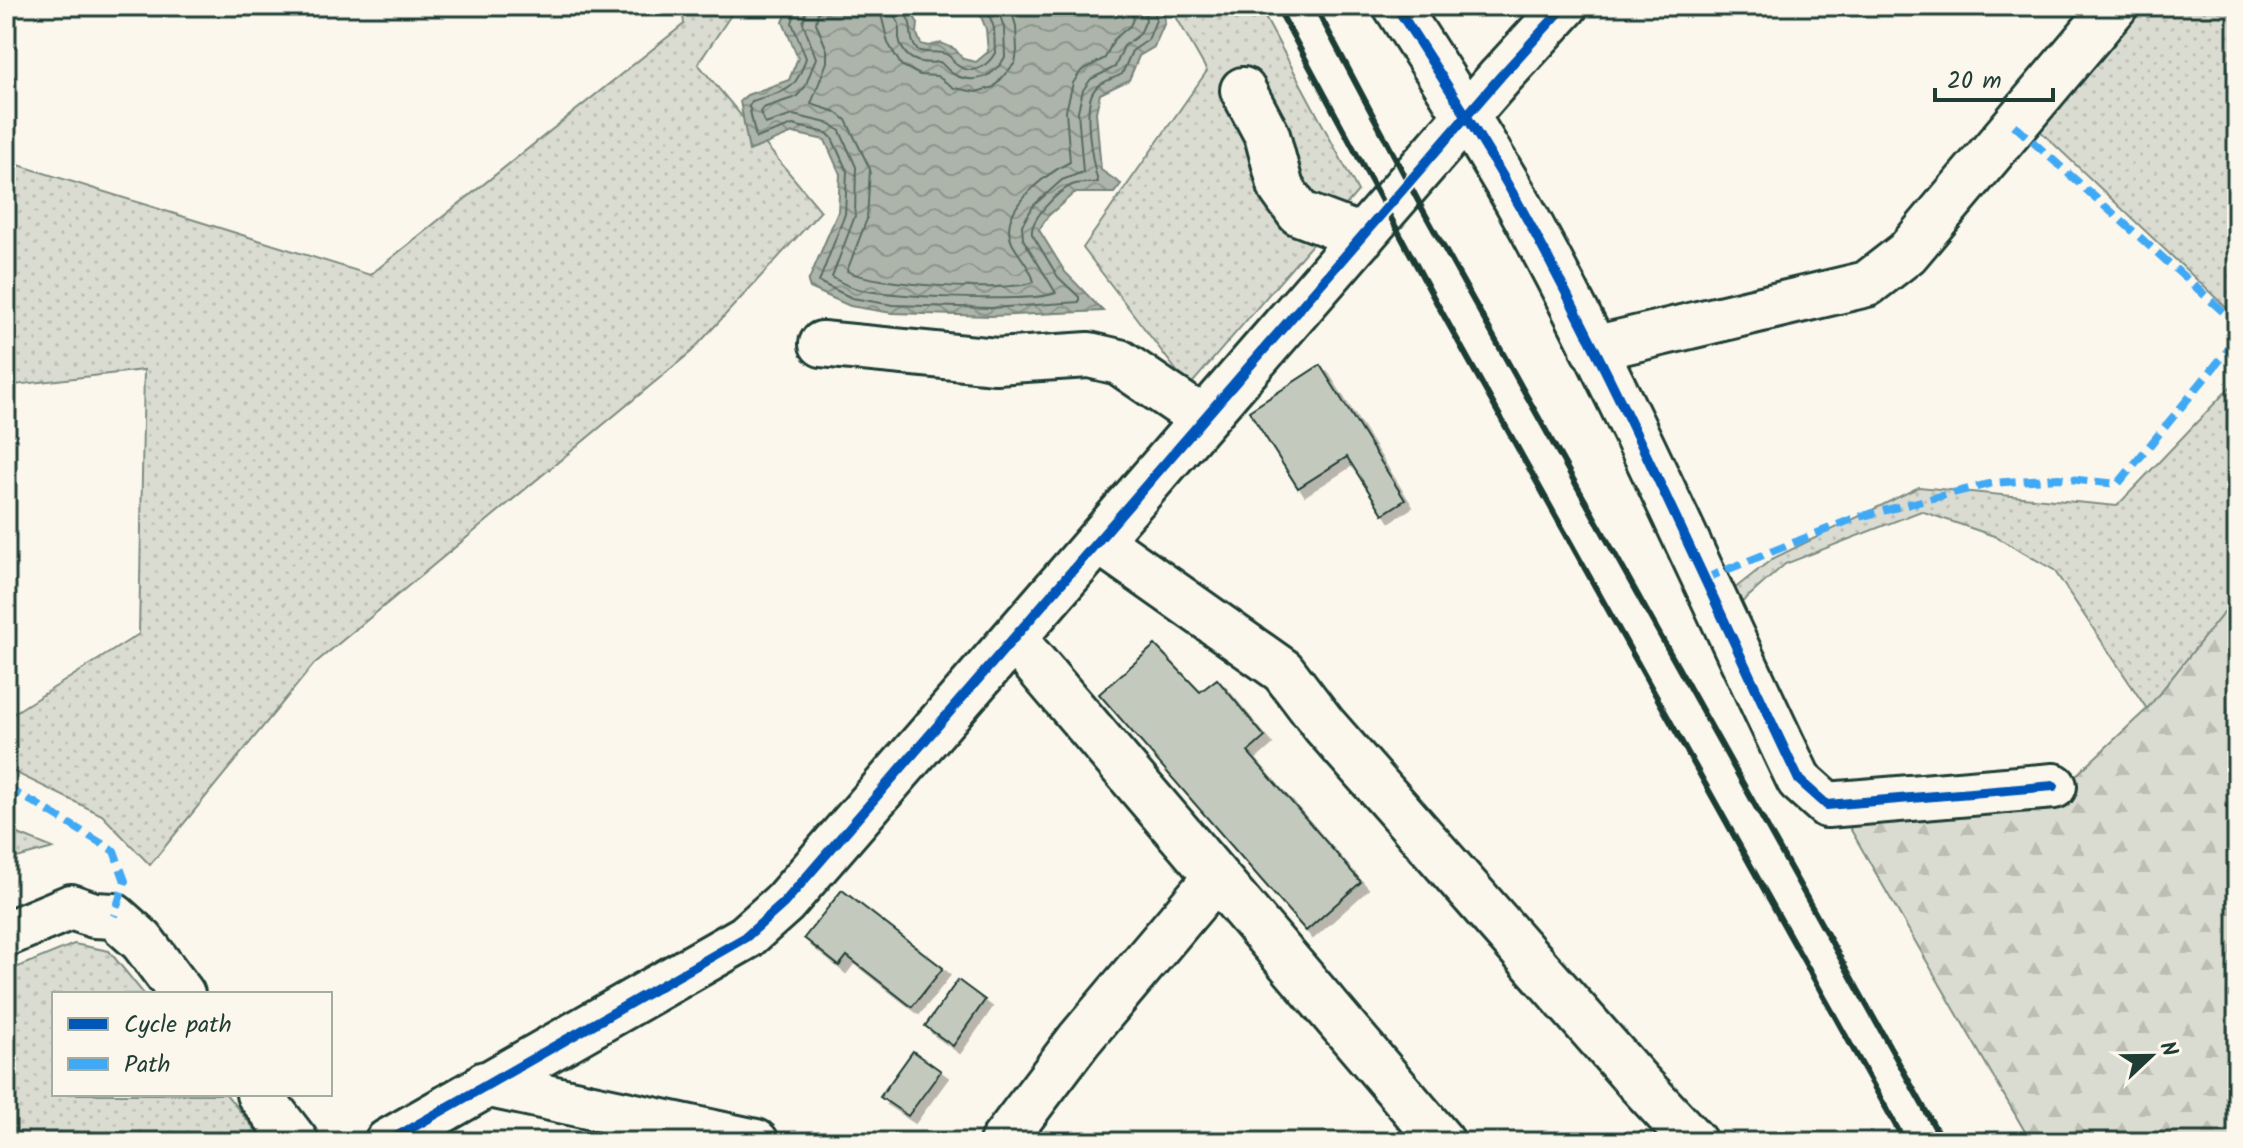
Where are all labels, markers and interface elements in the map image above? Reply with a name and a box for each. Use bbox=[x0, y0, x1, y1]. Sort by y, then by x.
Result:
scale bar bbox=[1935, 52, 2053, 102]
text: 20 m bbox=[1947, 62, 2002, 101]
legend bbox=[52, 992, 332, 1096]
text: Cycle path bbox=[124, 1006, 232, 1045]
north arrow bbox=[2111, 1016, 2191, 1096]
text: N bbox=[2148, 1036, 2186, 1063]
text: Path bbox=[124, 1046, 170, 1085]

